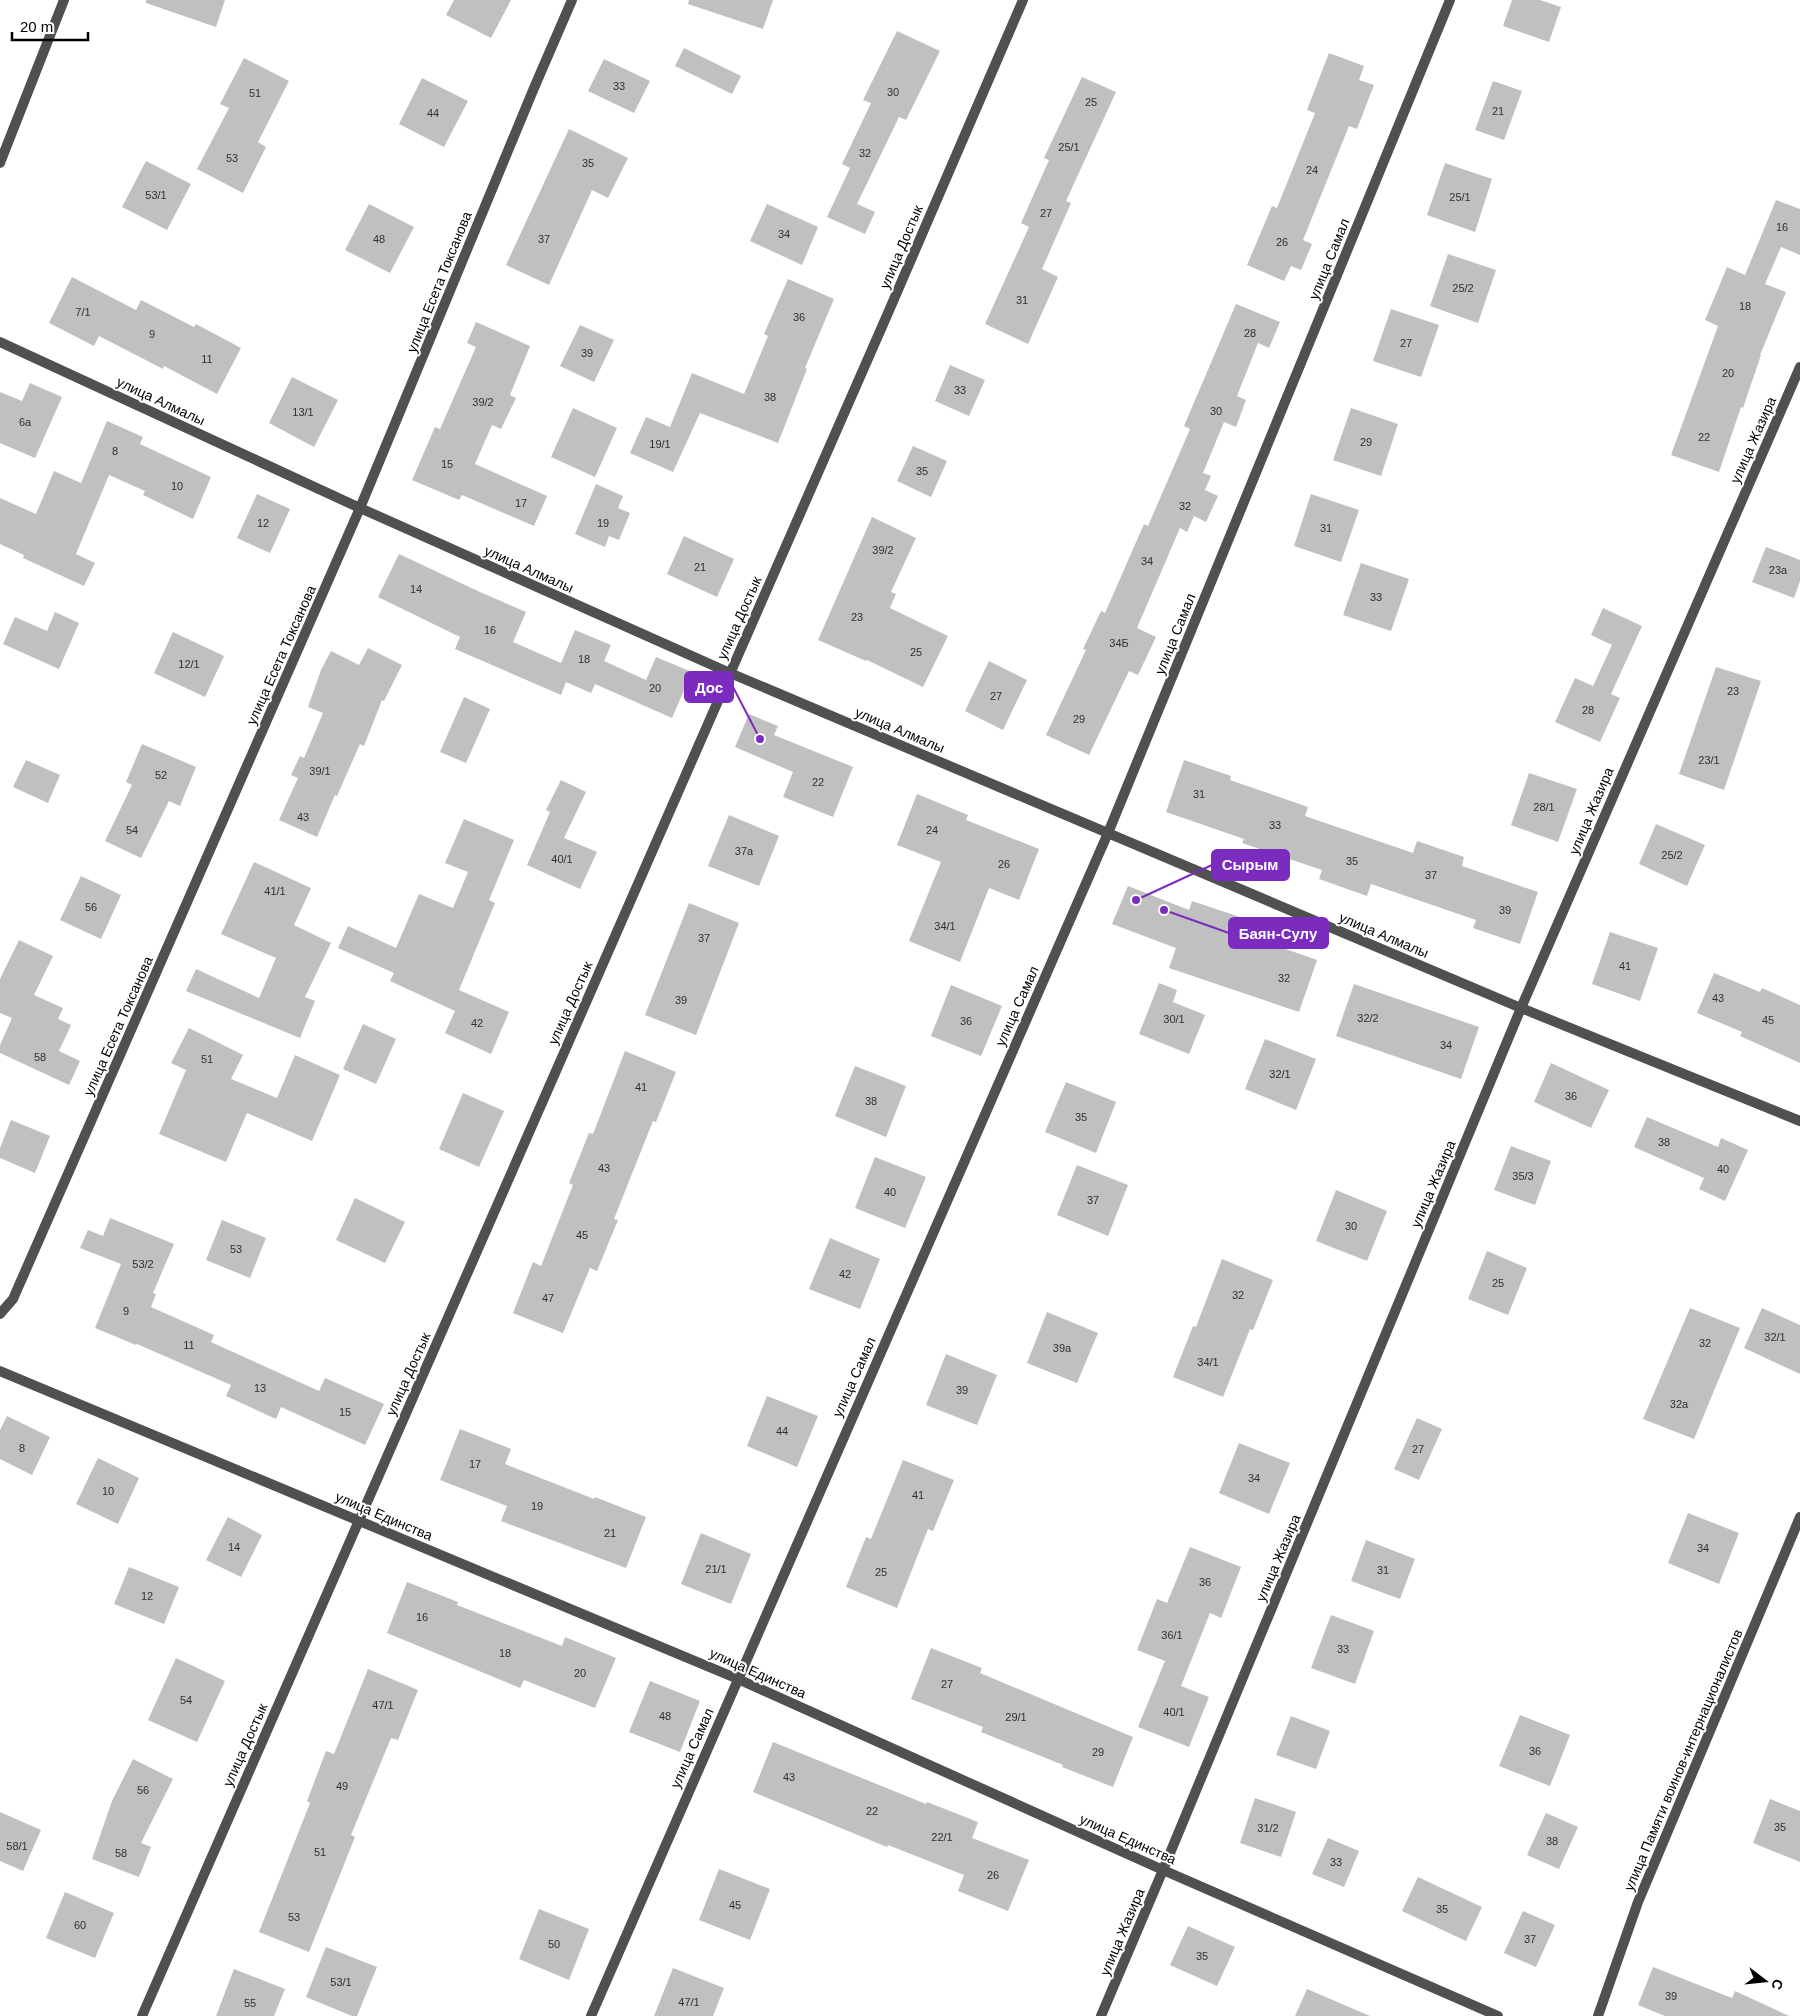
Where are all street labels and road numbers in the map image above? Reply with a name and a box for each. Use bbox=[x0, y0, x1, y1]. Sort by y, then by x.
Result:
street label: улица Достык bbox=[876, 202, 926, 291]
street label: улица Есета Токсанова bbox=[403, 209, 475, 355]
street label: улица Самал bbox=[1305, 216, 1353, 302]
street label: улица Алмалы bbox=[114, 374, 208, 428]
street label: улица Жазира bbox=[1727, 394, 1779, 486]
street label: улица Алмалы bbox=[482, 542, 576, 596]
street label: улица Достык bbox=[714, 573, 765, 662]
street label: улица Есета Токсанова bbox=[243, 583, 319, 727]
street label: улица Самал bbox=[1151, 591, 1199, 677]
street label: улица Алмалы bbox=[853, 704, 947, 756]
street label: улица Жазира bbox=[1565, 765, 1617, 857]
street label: улица Алмалы bbox=[1337, 909, 1431, 961]
street label: улица Есета Токсанова bbox=[80, 954, 156, 1098]
street label: улица Достык bbox=[545, 958, 596, 1047]
street label: улица Самал bbox=[992, 963, 1042, 1049]
street label: улица Жазира bbox=[1407, 1138, 1459, 1230]
street label: улица Достык bbox=[383, 1329, 434, 1418]
street label: улица Самал bbox=[829, 1334, 879, 1420]
street label: улица Единства bbox=[333, 1488, 435, 1544]
street label: улица Жазира bbox=[1252, 1512, 1304, 1604]
street label: улица Памяти воинов-интернационалистов bbox=[1620, 1627, 1746, 1893]
street label: улица Единства bbox=[707, 1645, 809, 1702]
street label: улица Достык bbox=[220, 1700, 271, 1789]
street label: улица Самал bbox=[667, 1705, 717, 1791]
street label: улица Единства bbox=[1077, 1811, 1179, 1868]
street label: улица Жазира bbox=[1096, 1886, 1148, 1978]

